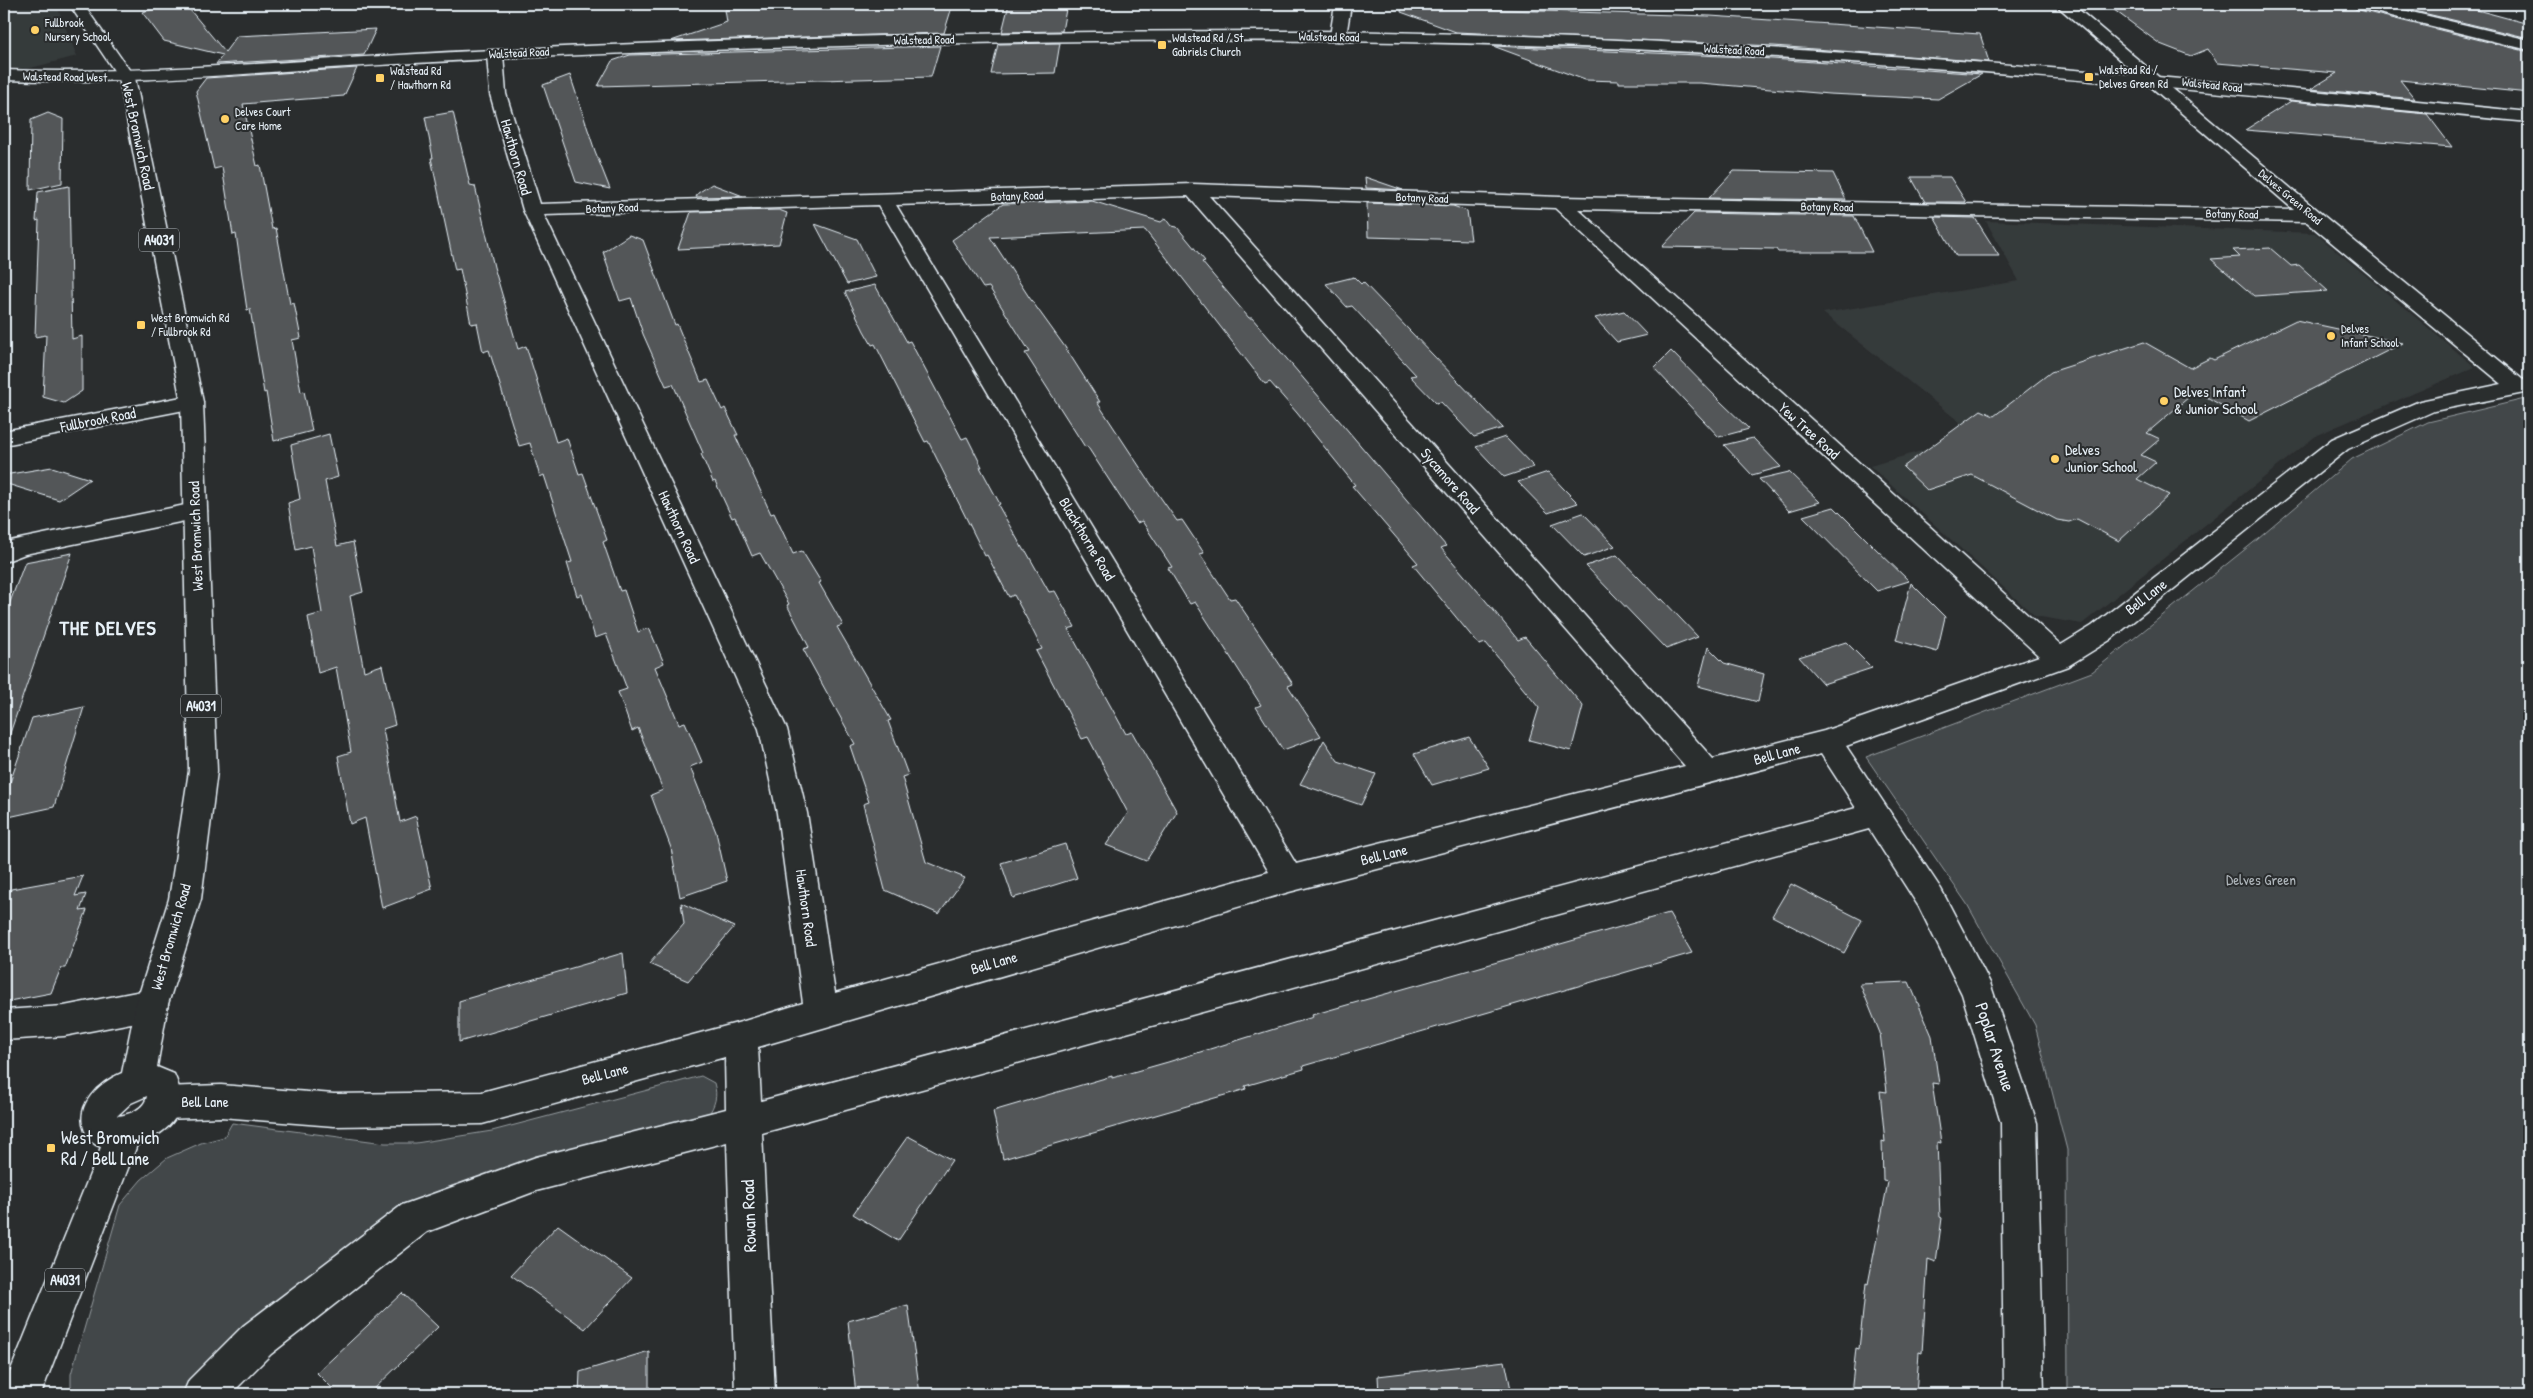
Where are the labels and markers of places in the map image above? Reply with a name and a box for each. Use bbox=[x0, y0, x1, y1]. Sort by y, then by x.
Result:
place label: Fullbrook Nursery School bbox=[44, 14, 112, 45]
marker: Fullbrook Nursery School bbox=[29, 24, 41, 36]
place label: Walstead Rd / St Gabriels Church bbox=[1172, 29, 1244, 60]
marker: Walstead Rd / St Gabriels Church bbox=[1156, 39, 1168, 51]
place label: Walstead Rd / Delves Green Rd bbox=[2099, 61, 2168, 92]
place label: Walstead Rd / Hawthorn Rd bbox=[390, 62, 451, 93]
marker: Walstead Rd / Delves Green Rd bbox=[2083, 71, 2095, 83]
marker: Walstead Rd / Hawthorn Rd bbox=[374, 72, 386, 84]
place label: Delves Court Care Home bbox=[235, 103, 291, 134]
marker: Delves Court Care Home bbox=[219, 113, 231, 125]
place label: West Bromwich Rd / Fullbrook Rd bbox=[151, 309, 230, 340]
marker: West Bromwich Rd / Fullbrook Rd bbox=[135, 319, 147, 331]
place label: Delves Infant School bbox=[2341, 320, 2399, 351]
marker: Delves Infant School bbox=[2325, 330, 2337, 342]
place label: Delves Infant & Junior School bbox=[2174, 381, 2257, 419]
marker: Delves Infant & Junior School bbox=[2158, 395, 2170, 407]
place label: Delves Junior School bbox=[2065, 439, 2137, 477]
marker: Delves Junior School bbox=[2049, 453, 2061, 465]
place label: West Bromwich Rd / Bell Lane bbox=[61, 1125, 159, 1171]
marker: West Bromwich Rd / Bell Lane bbox=[45, 1142, 57, 1154]

